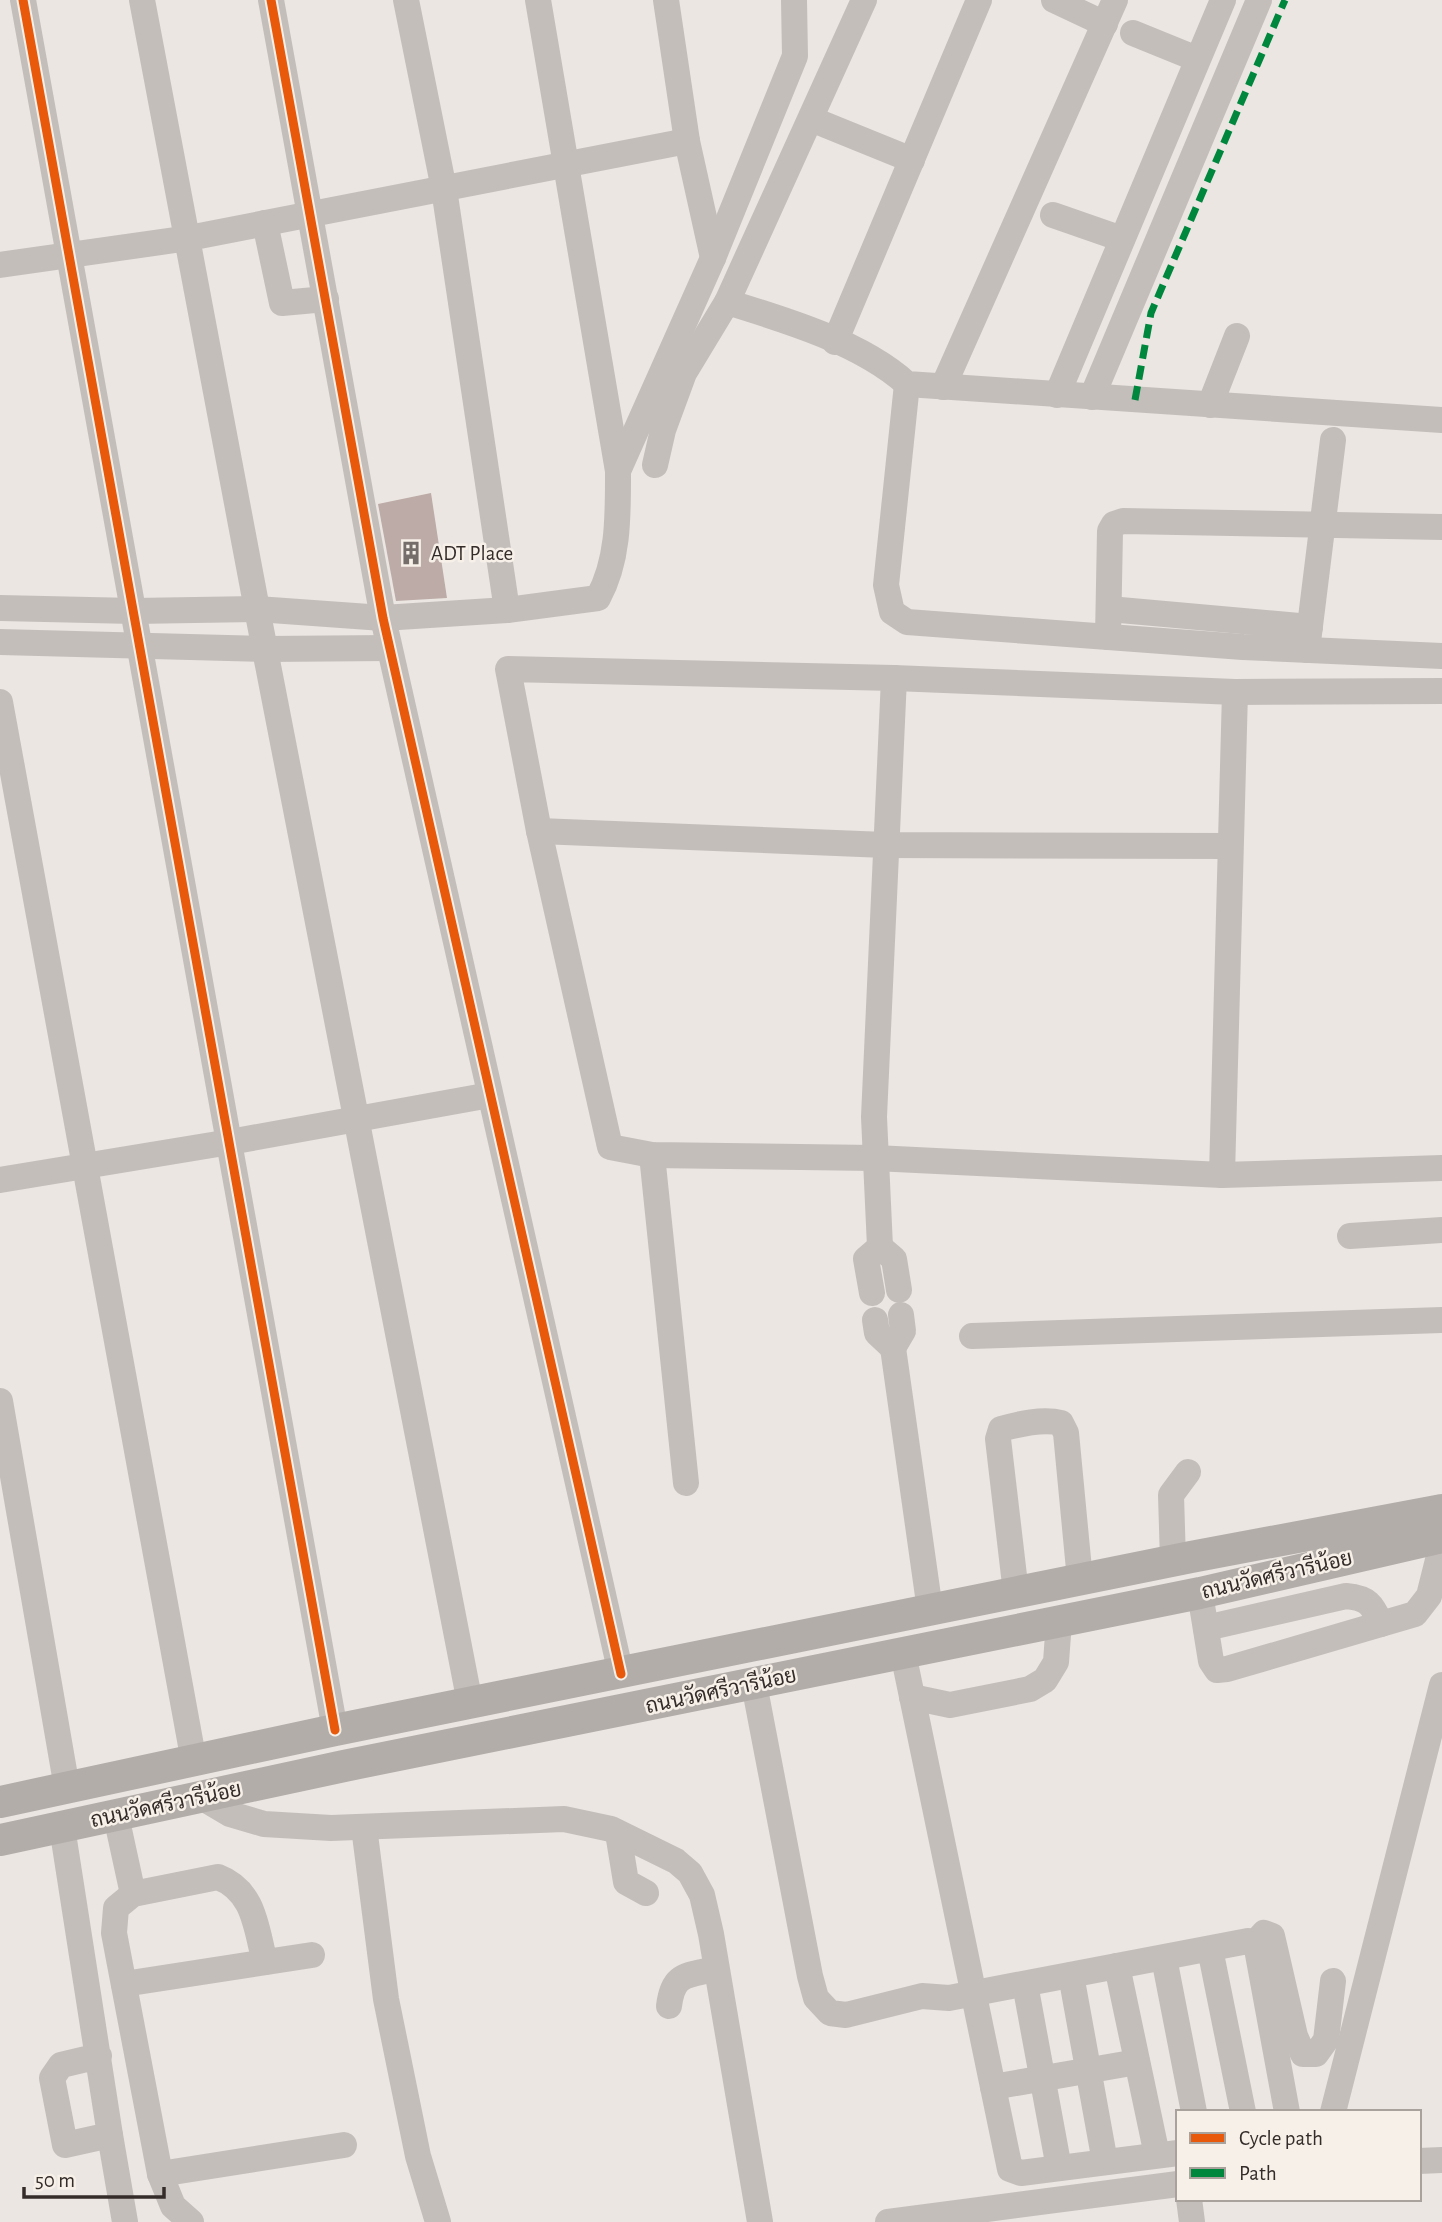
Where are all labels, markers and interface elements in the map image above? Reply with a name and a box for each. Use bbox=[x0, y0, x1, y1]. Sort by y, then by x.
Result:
building icon: ADT Place bbox=[397, 539, 425, 567]
place label: ADT Place bbox=[431, 543, 513, 564]
street label: ถนนวัดศรีวารีน้อย bbox=[1199, 1545, 1354, 1603]
street label: ถนนวัดศรีวารีน้อย bbox=[643, 1662, 798, 1717]
street label: ถนนวัดศรีวารีน้อย bbox=[88, 1776, 243, 1831]
legend bbox=[1176, 2110, 1421, 2201]
text: Cycle path bbox=[1239, 2128, 1323, 2149]
scale bar bbox=[24, 2156, 164, 2200]
text: Path bbox=[1239, 2163, 1277, 2184]
text: 50 m bbox=[35, 2170, 75, 2191]

